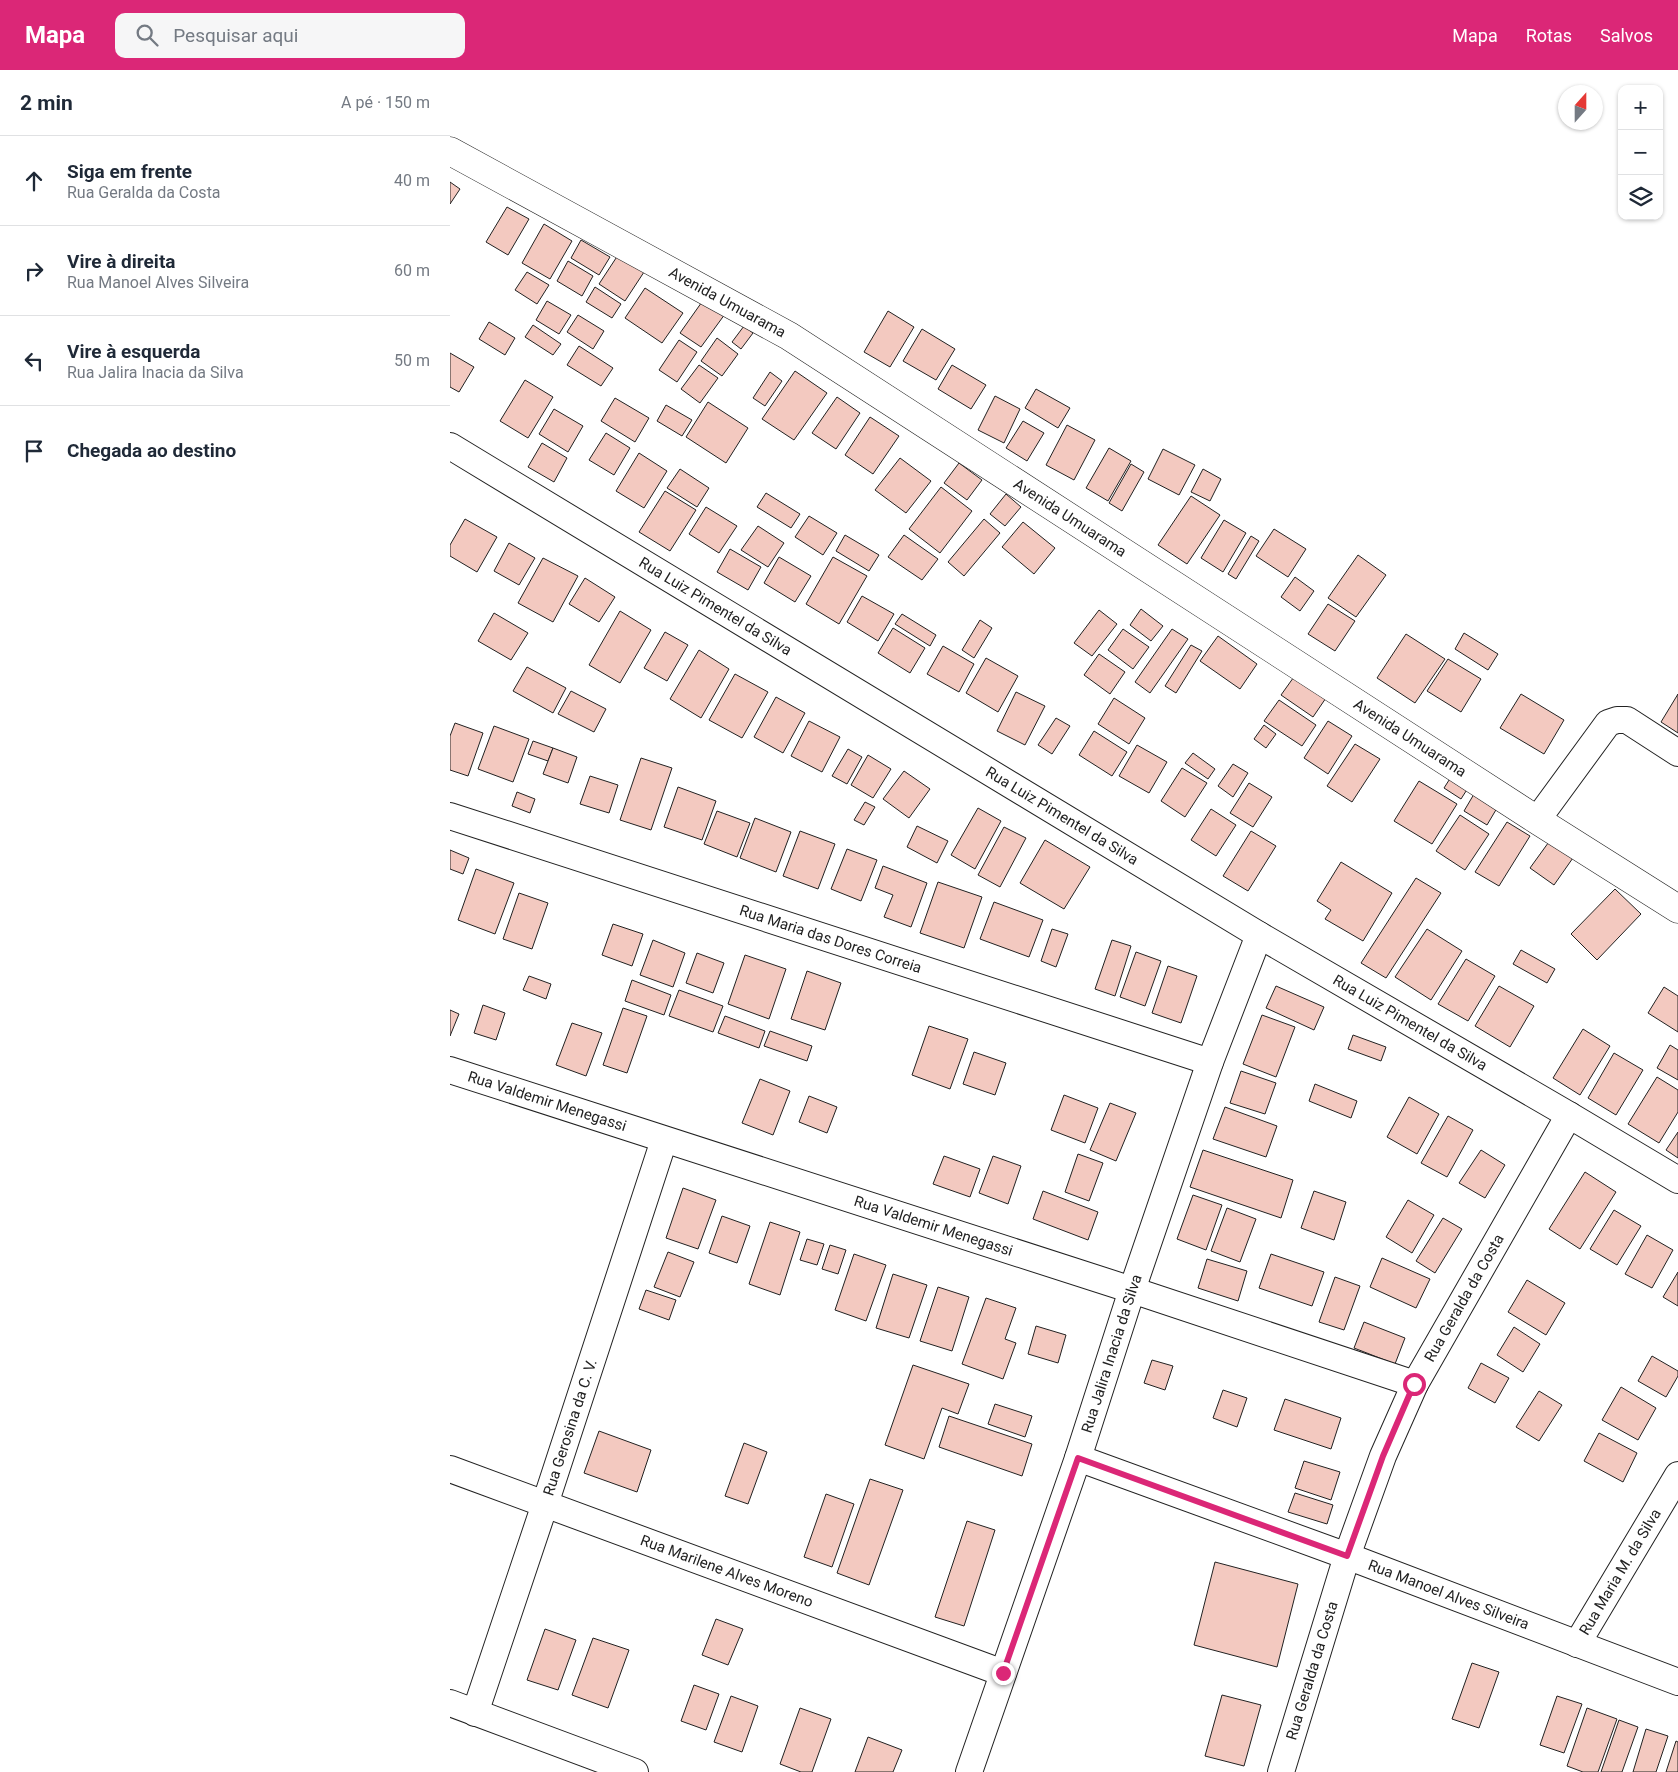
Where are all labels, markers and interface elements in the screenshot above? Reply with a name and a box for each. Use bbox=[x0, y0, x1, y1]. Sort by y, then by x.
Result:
search box bbox=[115, 13, 465, 58]
text: Mapa bbox=[25, 21, 85, 49]
icon: search bbox=[133, 21, 161, 49]
text: Pesquisar aqui bbox=[173, 24, 298, 47]
text: Mapa bbox=[1452, 25, 1498, 46]
text: Rotas bbox=[1526, 25, 1572, 46]
text: Salvos bbox=[1600, 25, 1653, 46]
north arrow bbox=[1558, 85, 1603, 130]
map controls bbox=[1618, 85, 1663, 220]
button: + bbox=[1618, 85, 1663, 130]
text: 2 min bbox=[20, 91, 73, 115]
text: A pé · 150 m bbox=[341, 93, 430, 112]
button: − bbox=[1618, 130, 1663, 175]
text: Siga em frente bbox=[67, 160, 192, 183]
icon: ahead bbox=[20, 167, 48, 195]
text: 40 m bbox=[394, 171, 430, 190]
button: layers bbox=[1618, 175, 1663, 220]
text: Rua Geralda da Costa bbox=[67, 183, 221, 202]
text: Vire à direita bbox=[67, 250, 176, 273]
icon: right bbox=[20, 257, 48, 285]
text: 60 m bbox=[394, 261, 430, 280]
street label: Avenida Umuarama bbox=[666, 263, 789, 342]
text: Rua Manoel Alves Silveira bbox=[67, 273, 249, 292]
text: Vire à esquerda bbox=[67, 340, 200, 363]
icon: left bbox=[20, 347, 48, 375]
text: 50 m bbox=[394, 351, 430, 370]
text: Rua Jalira Inacia da Silva bbox=[67, 363, 244, 382]
icon: arrive bbox=[20, 437, 48, 465]
text: Chegada ao destino bbox=[67, 439, 236, 462]
street label: Avenida Umuarama bbox=[1010, 475, 1130, 561]
street label: Rua Luiz Pimentel da Silva bbox=[636, 553, 795, 659]
street label: Avenida Umuarama bbox=[1350, 695, 1470, 781]
street label: Rua Luiz Pimentel da Silva bbox=[982, 763, 1141, 869]
street label: Rua Maria das Dores Correia bbox=[737, 901, 924, 977]
street label: Rua Luiz Pimentel da Silva bbox=[1330, 971, 1490, 1074]
street label: Rua Valdemir Menegassi bbox=[465, 1067, 629, 1135]
street label: Rua Valdemir Menegassi bbox=[852, 1192, 1015, 1260]
street label: Rua Geralda da Costa bbox=[1421, 1231, 1508, 1365]
street label: Rua Jalira Inacia da Silva bbox=[1078, 1272, 1146, 1435]
street label: Rua Gerosina da C. V. bbox=[539, 1357, 601, 1498]
route start bbox=[1403, 1373, 1426, 1396]
street label: Rua Maria M. da Silva bbox=[1575, 1505, 1665, 1638]
street label: Rua Marilene Alves Moreno bbox=[638, 1531, 816, 1611]
street label: Rua Manoel Alves Silveira bbox=[1365, 1556, 1532, 1634]
street label: Rua Geralda da Costa bbox=[1282, 1599, 1342, 1742]
route end bbox=[992, 1662, 1015, 1685]

